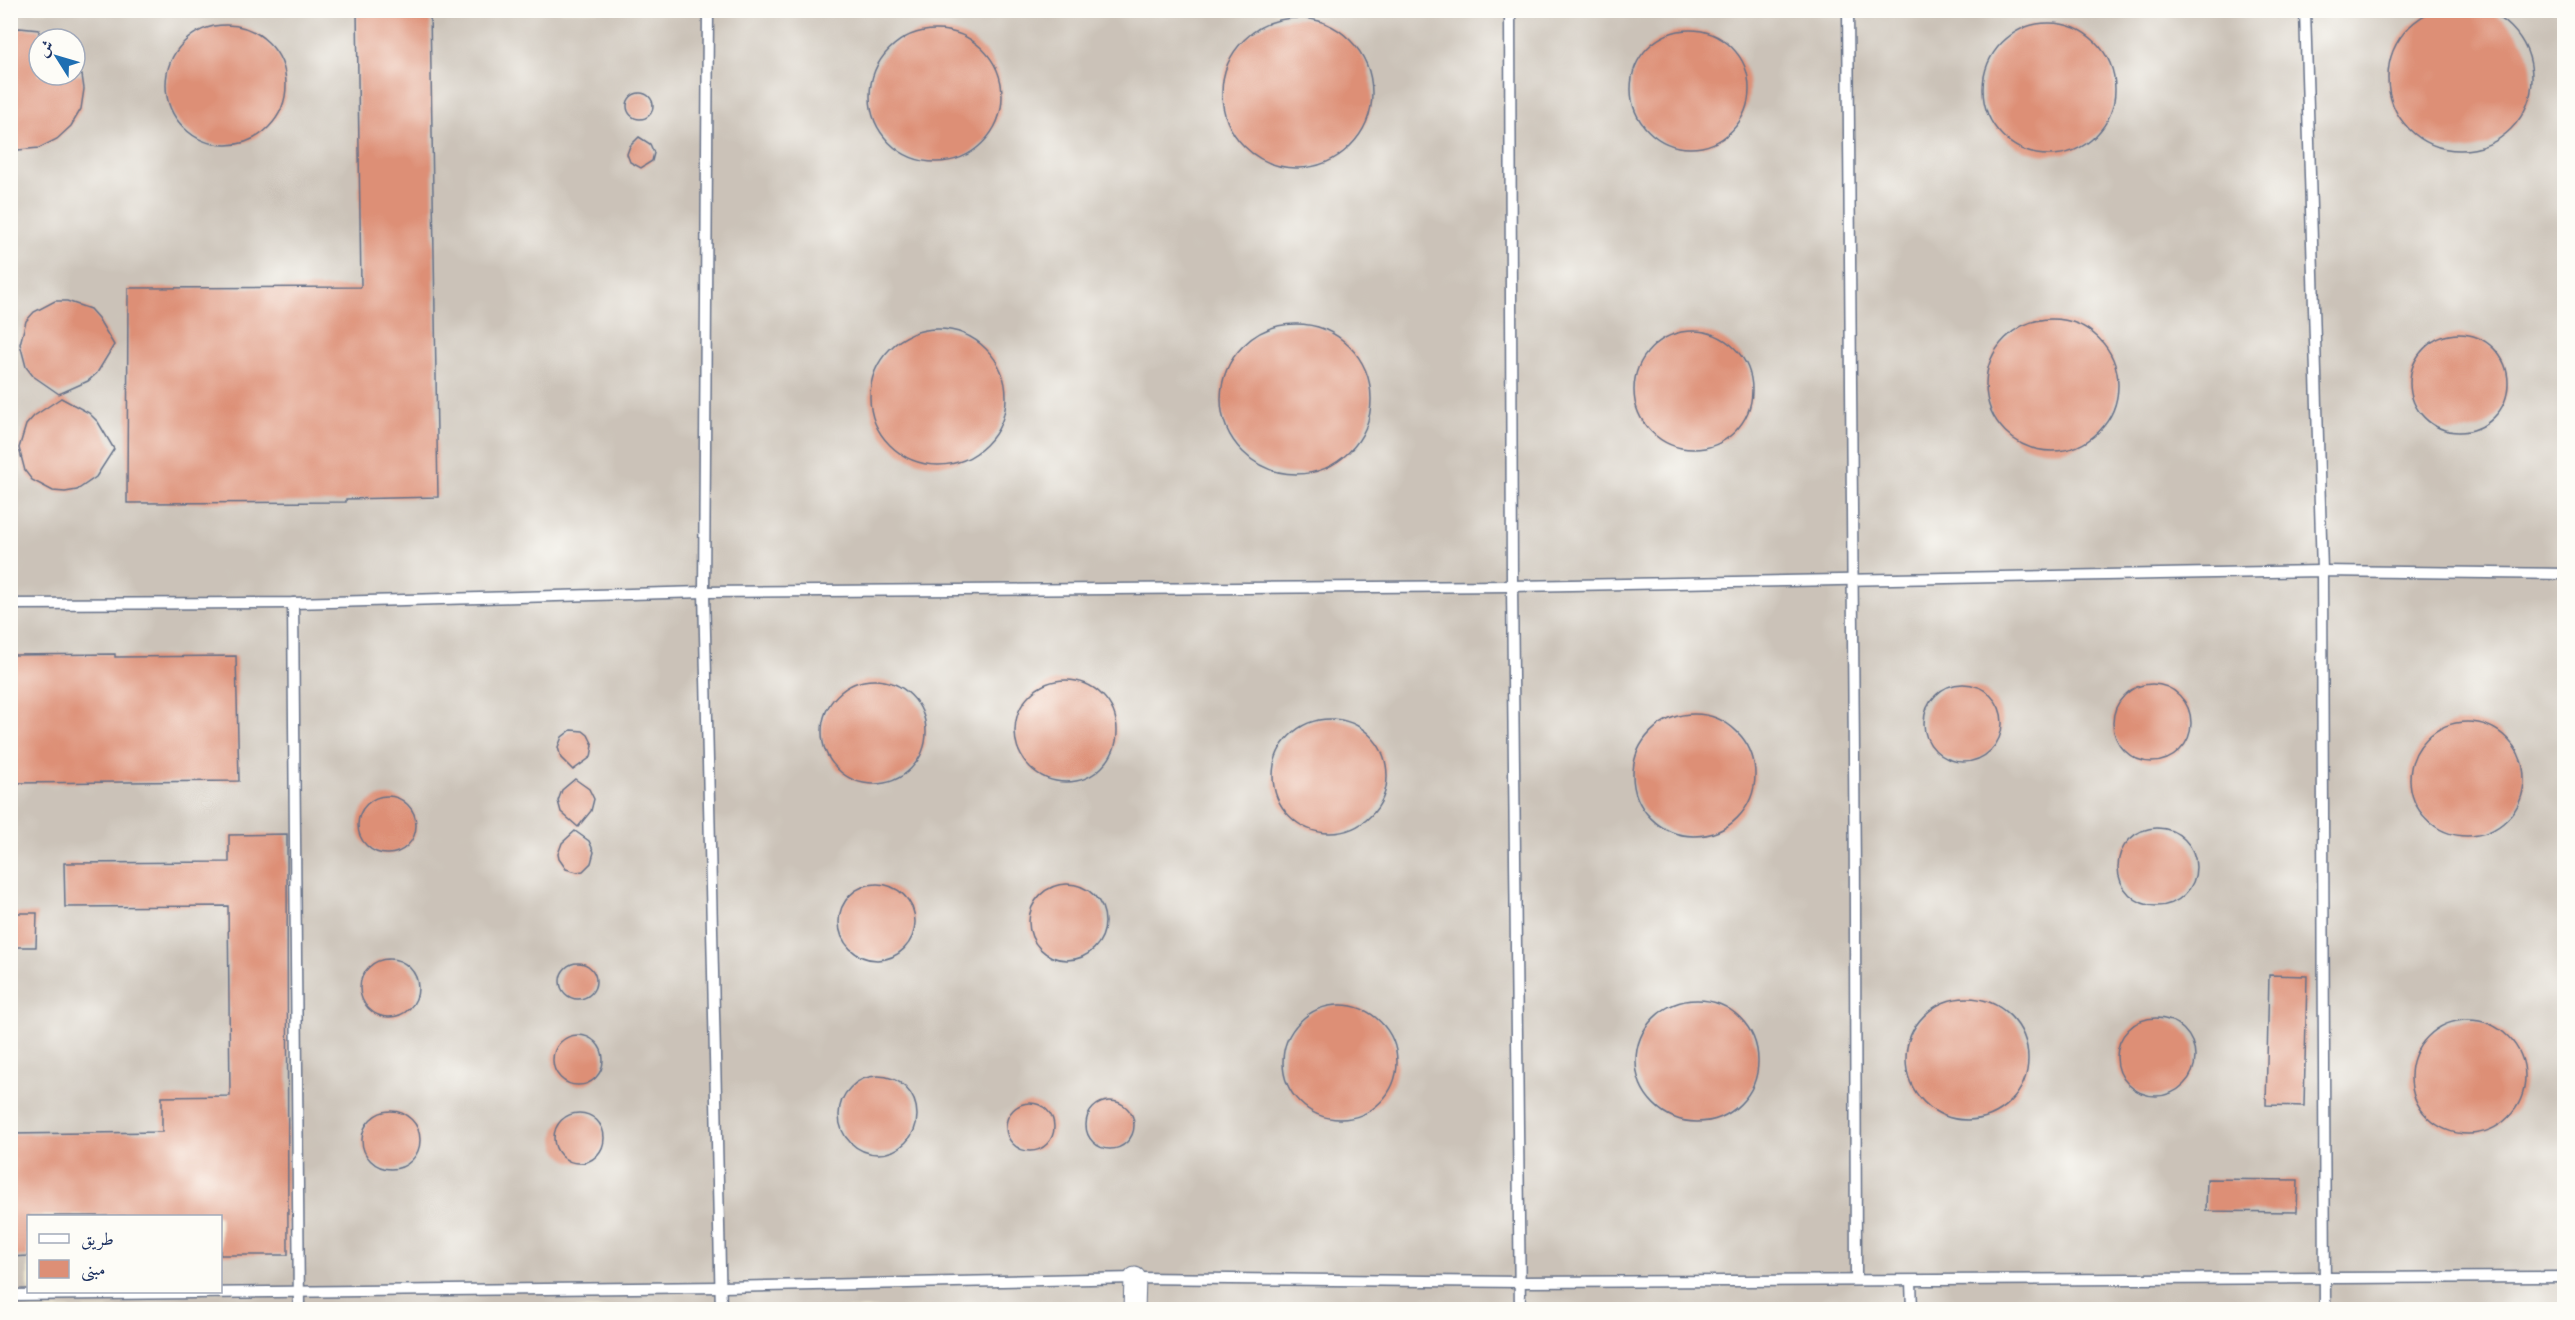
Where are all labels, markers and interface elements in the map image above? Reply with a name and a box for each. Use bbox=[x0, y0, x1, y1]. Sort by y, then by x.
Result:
north arrow bbox=[27, 27, 87, 87]
text: ش bbox=[33, 36, 59, 61]
legend bbox=[27, 1215, 222, 1293]
text: طريق bbox=[81, 1228, 114, 1251]
text: مبنى bbox=[81, 1258, 106, 1282]

